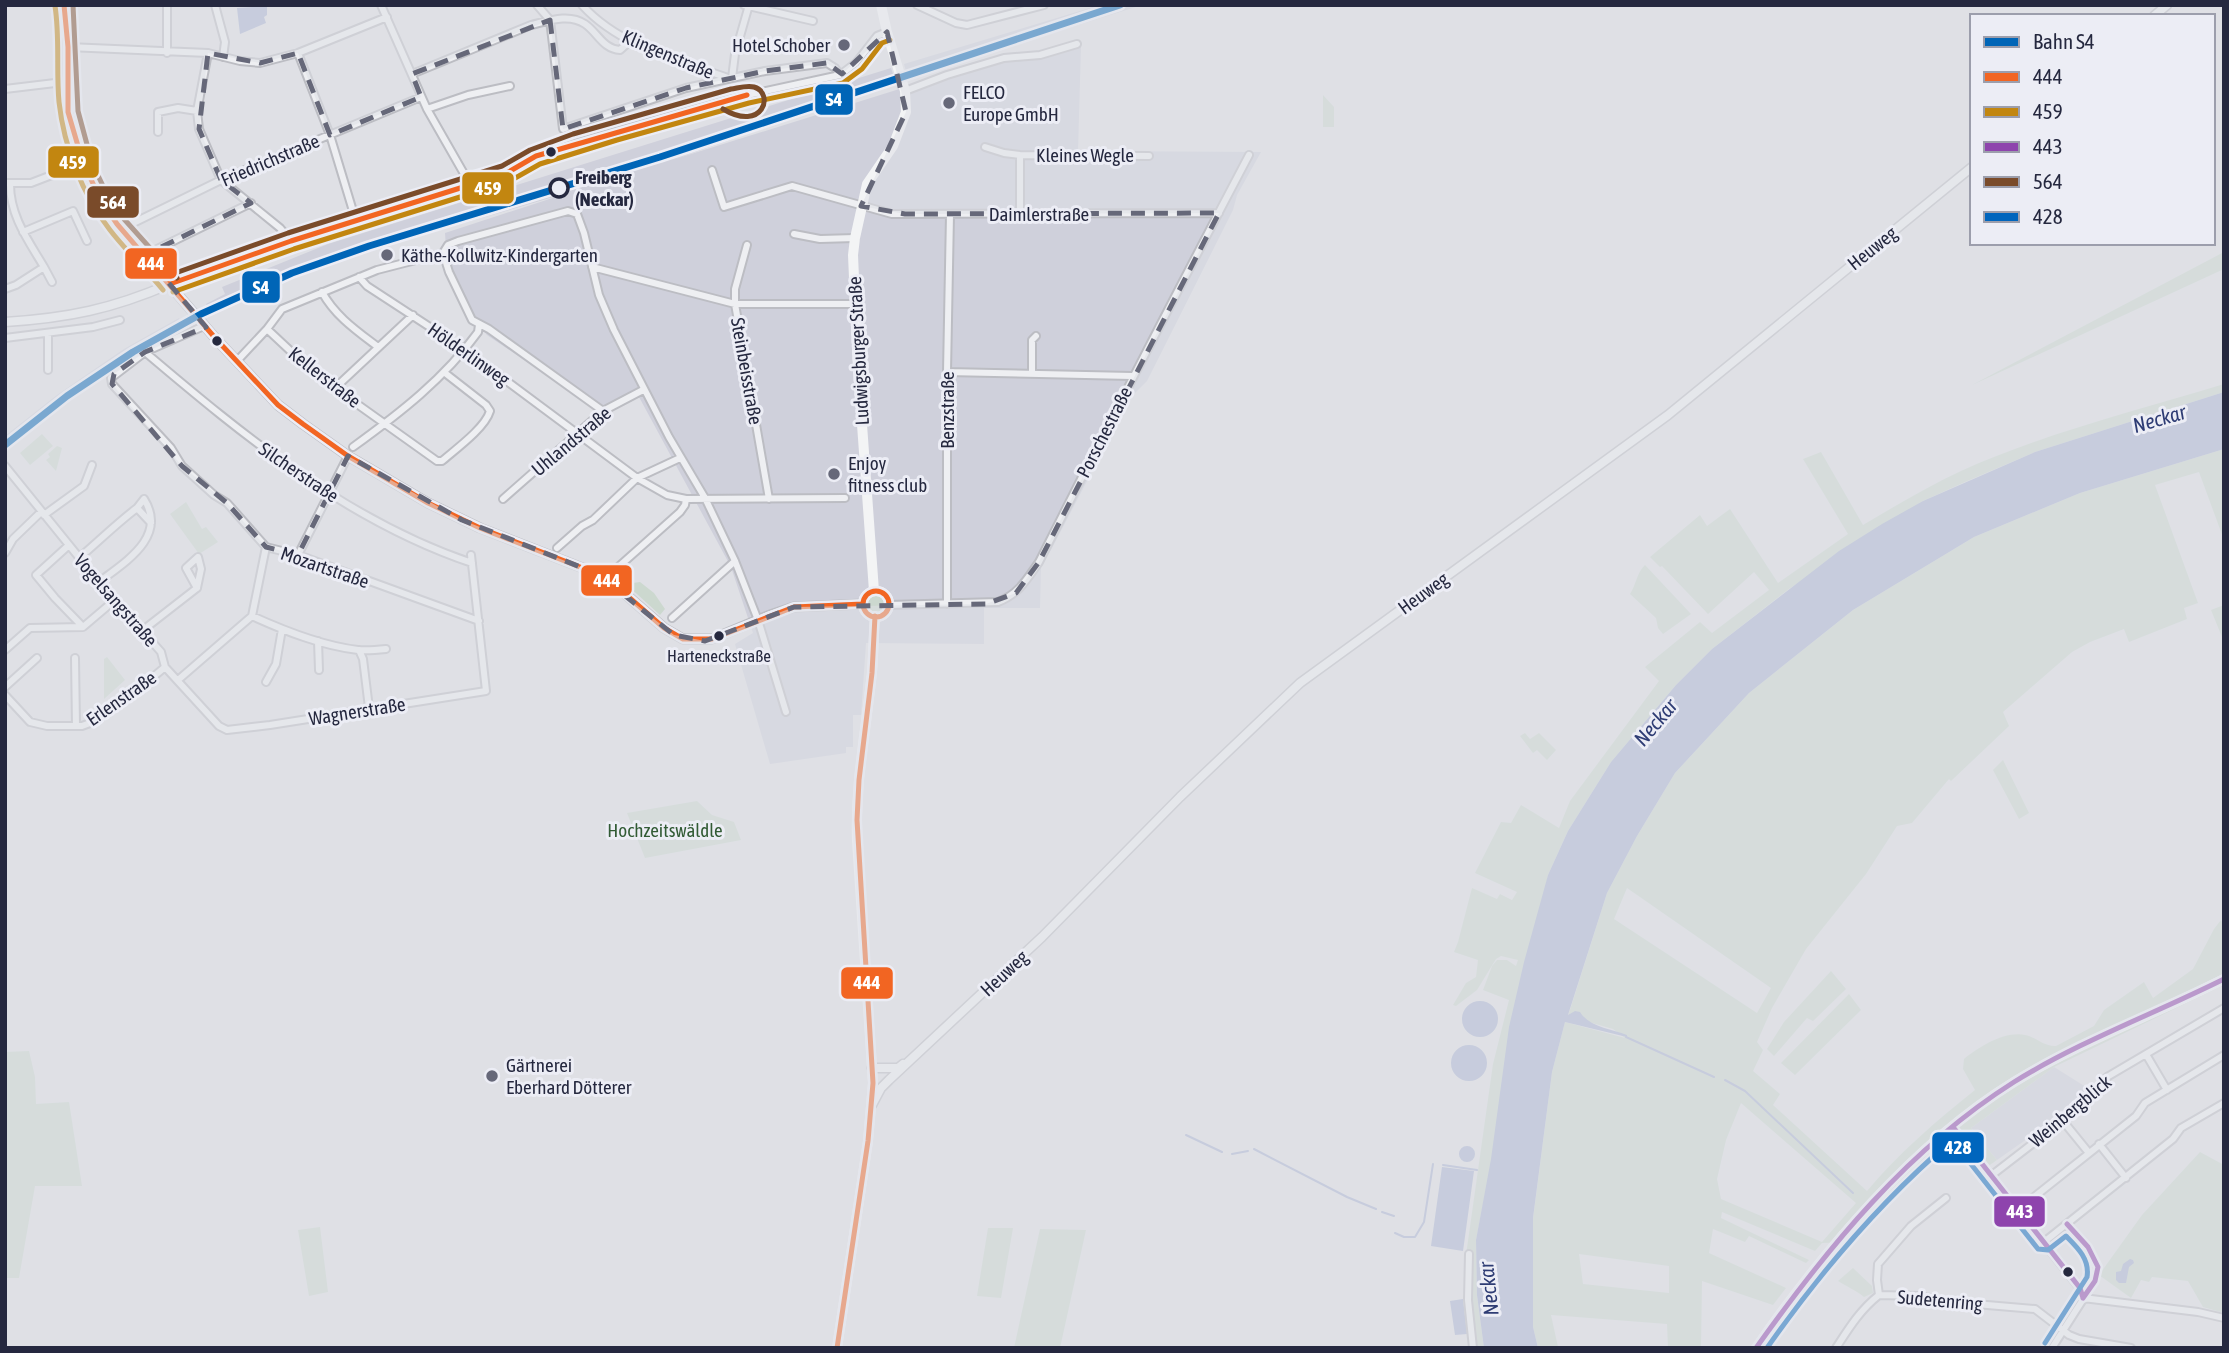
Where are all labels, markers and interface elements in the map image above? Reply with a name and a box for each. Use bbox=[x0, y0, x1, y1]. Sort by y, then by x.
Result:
legend bbox=[1970, 14, 2215, 245]
street label: Klingenstraße bbox=[619, 25, 717, 83]
text: Bahn S4 bbox=[2033, 29, 2095, 53]
place label: Hotel Schober bbox=[732, 34, 830, 56]
marker: Hotel Schober bbox=[836, 37, 852, 53]
text: 444 bbox=[2033, 64, 2063, 88]
place label: FELCO Europe GmbH bbox=[963, 81, 1059, 125]
line badge: S4 bbox=[814, 83, 854, 116]
text: S4 bbox=[826, 88, 843, 110]
marker: FELCO Europe GmbH bbox=[941, 95, 957, 111]
text: 459 bbox=[2033, 99, 2063, 123]
street label: Friedrichstraße bbox=[217, 129, 323, 191]
text: 443 bbox=[2033, 134, 2063, 158]
street label: Kleines Wegle bbox=[1036, 144, 1134, 166]
line badge: 459 bbox=[47, 145, 100, 179]
unlabelled marker bbox=[544, 145, 558, 159]
text: 459 bbox=[59, 151, 86, 173]
place label: Freiberg (Neckar) bbox=[575, 166, 634, 210]
text: 564 bbox=[2033, 169, 2063, 193]
line badge: 459 bbox=[461, 171, 515, 205]
text: 459 bbox=[474, 177, 501, 199]
marker: Freiberg (Neckar) bbox=[549, 178, 569, 198]
line badge: 564 bbox=[86, 185, 140, 219]
text: 564 bbox=[100, 191, 126, 213]
street label: Daimlerstraße bbox=[989, 203, 1089, 225]
text: 428 bbox=[2033, 204, 2063, 228]
street label: Heuweg bbox=[1843, 221, 1902, 274]
place label: Käthe-Kollwitz-Kindergarten bbox=[401, 244, 598, 266]
line badge: 444 bbox=[124, 247, 178, 280]
marker: Käthe-Kollwitz-Kindergarten bbox=[379, 247, 395, 263]
text: 444 bbox=[137, 252, 164, 274]
line badge: S4 bbox=[241, 270, 281, 304]
text: S4 bbox=[253, 276, 270, 298]
street label: Ludwigsburger Straße bbox=[843, 276, 873, 426]
street label: Steinbeisstraße bbox=[727, 316, 767, 426]
street label: Hölderlinweg bbox=[424, 318, 515, 391]
unlabelled marker bbox=[210, 334, 224, 348]
street label: Kellerstraße bbox=[285, 342, 365, 412]
street label: Benzstraße bbox=[936, 371, 958, 449]
street label: Porschestraße bbox=[1072, 383, 1136, 481]
water label: Neckar bbox=[2130, 399, 2189, 437]
street label: Uhlandstraße bbox=[527, 402, 615, 480]
street label: Silcherstraße bbox=[255, 437, 343, 507]
place label: Enjoy fitness club bbox=[848, 452, 927, 496]
marker: Enjoy fitness club bbox=[826, 466, 842, 482]
street label: Mozartstraße bbox=[278, 542, 372, 592]
street label: Vogelsangstraße bbox=[70, 549, 162, 651]
line badge: 444 bbox=[580, 564, 633, 597]
street label: Heuweg bbox=[1394, 567, 1453, 619]
text: 444 bbox=[593, 569, 620, 591]
marker: Harteneckstraße bbox=[712, 629, 726, 643]
place label: Harteneckstraße bbox=[667, 646, 771, 666]
street label: Erlenstraße bbox=[82, 666, 160, 730]
street label: Wagnerstraße bbox=[307, 693, 407, 729]
water label: Neckar bbox=[1628, 693, 1682, 750]
park label: Hochzeitswäldle bbox=[607, 819, 723, 841]
street label: Heuweg bbox=[976, 945, 1033, 1000]
line badge: 444 bbox=[840, 966, 894, 1000]
text: 444 bbox=[853, 971, 880, 993]
place label: Gärtnerei Eberhard Dötterer bbox=[506, 1054, 632, 1098]
marker: Gärtnerei Eberhard Dötterer bbox=[484, 1068, 500, 1084]
street label: Weinbergblick bbox=[2025, 1070, 2116, 1152]
line badge: 428 bbox=[1931, 1131, 1985, 1164]
text: 428 bbox=[1944, 1136, 1971, 1158]
line badge: 443 bbox=[1993, 1195, 2046, 1228]
text: 443 bbox=[2006, 1200, 2033, 1222]
water label: Neckar bbox=[1473, 1260, 1503, 1317]
unlabelled marker bbox=[2061, 1265, 2075, 1279]
street label: Sudetenring bbox=[1897, 1285, 1984, 1315]

